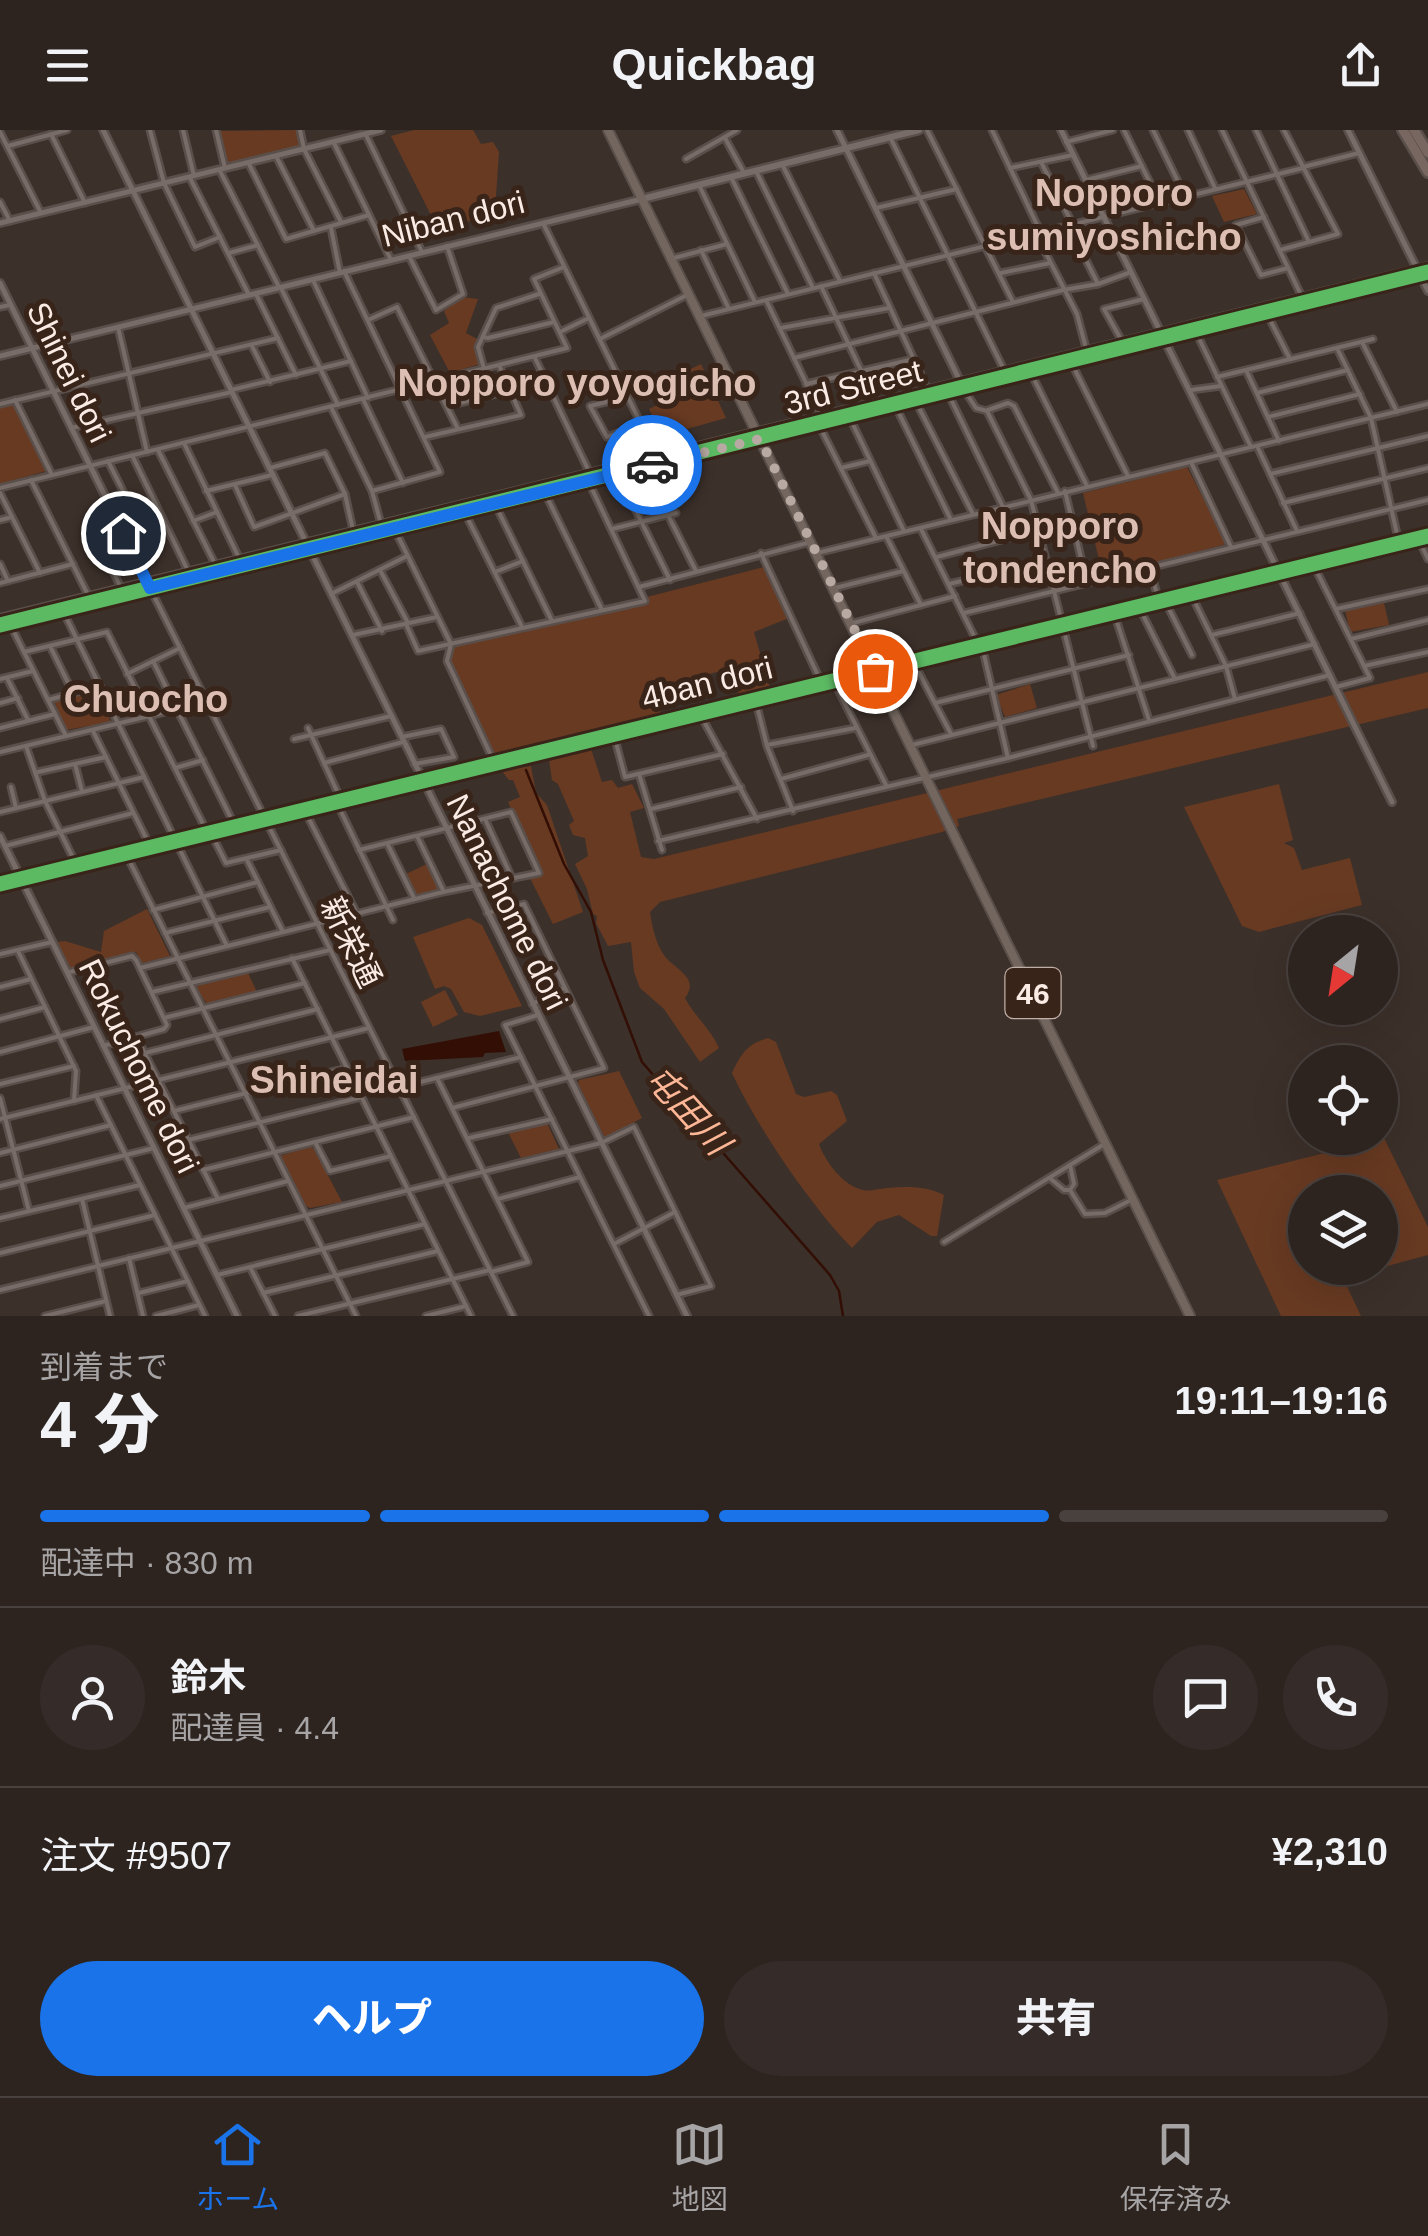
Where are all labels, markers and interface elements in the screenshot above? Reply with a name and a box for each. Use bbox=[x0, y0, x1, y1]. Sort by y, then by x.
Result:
icon: menu bbox=[40, 38, 95, 93]
icon: share bbox=[1333, 38, 1388, 93]
text: Quickbag bbox=[611, 39, 817, 90]
district label: Nopporo sumiyoshicho bbox=[986, 172, 1242, 258]
street label: Niban dori bbox=[378, 184, 528, 254]
street label: Shinei dori bbox=[20, 296, 118, 448]
street label: 3rd Street bbox=[780, 353, 926, 421]
district label: Nopporo yoyogicho bbox=[398, 362, 756, 404]
courier bbox=[602, 415, 702, 515]
icon: car bbox=[625, 438, 680, 493]
pin bbox=[81, 491, 166, 576]
district label: Nopporo tondencho bbox=[963, 505, 1157, 591]
icon: home bbox=[96, 506, 151, 561]
pin bbox=[833, 629, 918, 714]
icon: bag bbox=[848, 644, 903, 699]
street label: 4ban dori bbox=[638, 649, 776, 717]
district label: Chuocho bbox=[64, 678, 228, 720]
street label: Nanachome dori bbox=[439, 789, 575, 1015]
street label: 新栄通 bbox=[314, 891, 388, 993]
north arrow bbox=[1288, 915, 1398, 1025]
map controls bbox=[1288, 915, 1398, 1285]
street label: Rokuchome dori bbox=[72, 953, 206, 1179]
road number: 46 bbox=[1006, 968, 1060, 1018]
button: locate bbox=[1288, 1045, 1398, 1155]
water label: 屯田川 bbox=[638, 1058, 740, 1165]
district label: Shineidai bbox=[250, 1059, 418, 1101]
button: layers bbox=[1288, 1175, 1398, 1285]
text: 到着まで bbox=[40, 1349, 168, 1385]
text: 19:11–19:16 bbox=[1175, 1380, 1388, 1422]
text: 4 分 bbox=[40, 1388, 159, 1461]
text: 配達中 · 830 m bbox=[40, 1545, 253, 1581]
button: person bbox=[40, 1645, 145, 1750]
button: chat bbox=[1153, 1645, 1258, 1750]
button: phone bbox=[1283, 1645, 1388, 1750]
text: 鈴木 bbox=[170, 1657, 246, 1699]
text: 配達員 · 4.4 bbox=[170, 1710, 339, 1746]
text: ¥2,310 bbox=[1272, 1831, 1388, 1873]
text: 注文 #9507 bbox=[40, 1835, 232, 1877]
button: ヘルプ bbox=[40, 1961, 704, 2076]
button: 共有 bbox=[724, 1961, 1388, 2076]
tab: ホーム bbox=[196, 2117, 279, 2217]
tab: 地図 bbox=[672, 2117, 728, 2217]
tab: 保存済み bbox=[1120, 2117, 1232, 2217]

